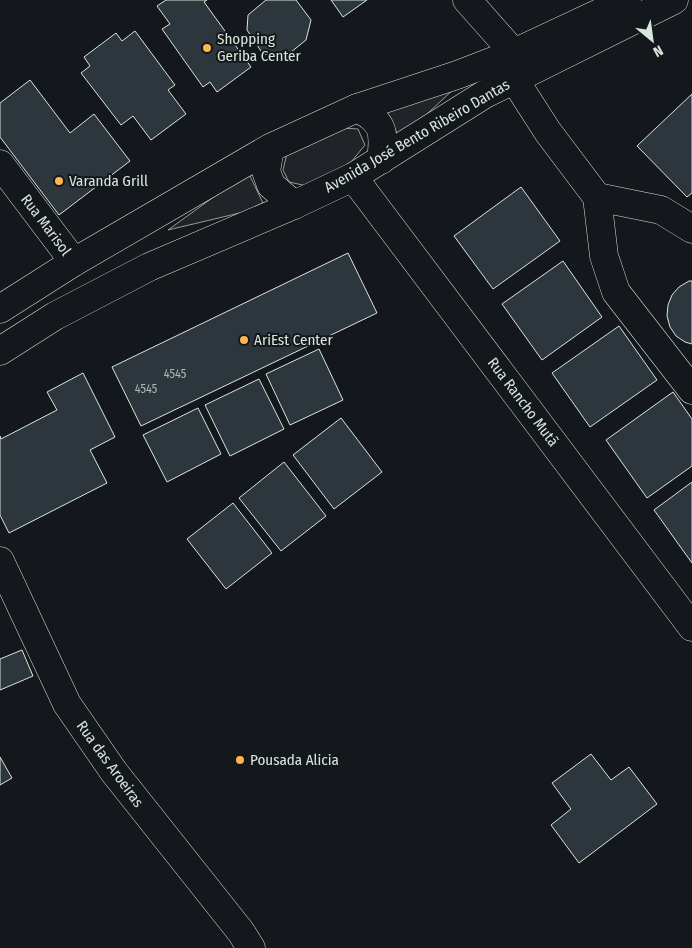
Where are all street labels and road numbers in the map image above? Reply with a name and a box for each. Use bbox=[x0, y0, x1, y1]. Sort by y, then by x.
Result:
street label: Avenida José Bento Ribeiro Dantas bbox=[321, 75, 513, 197]
street label: Rua Marisol bbox=[17, 191, 75, 259]
street label: Rua Rancho Mutã bbox=[484, 354, 562, 450]
street label: Rua das Aroeiras bbox=[73, 717, 147, 811]

